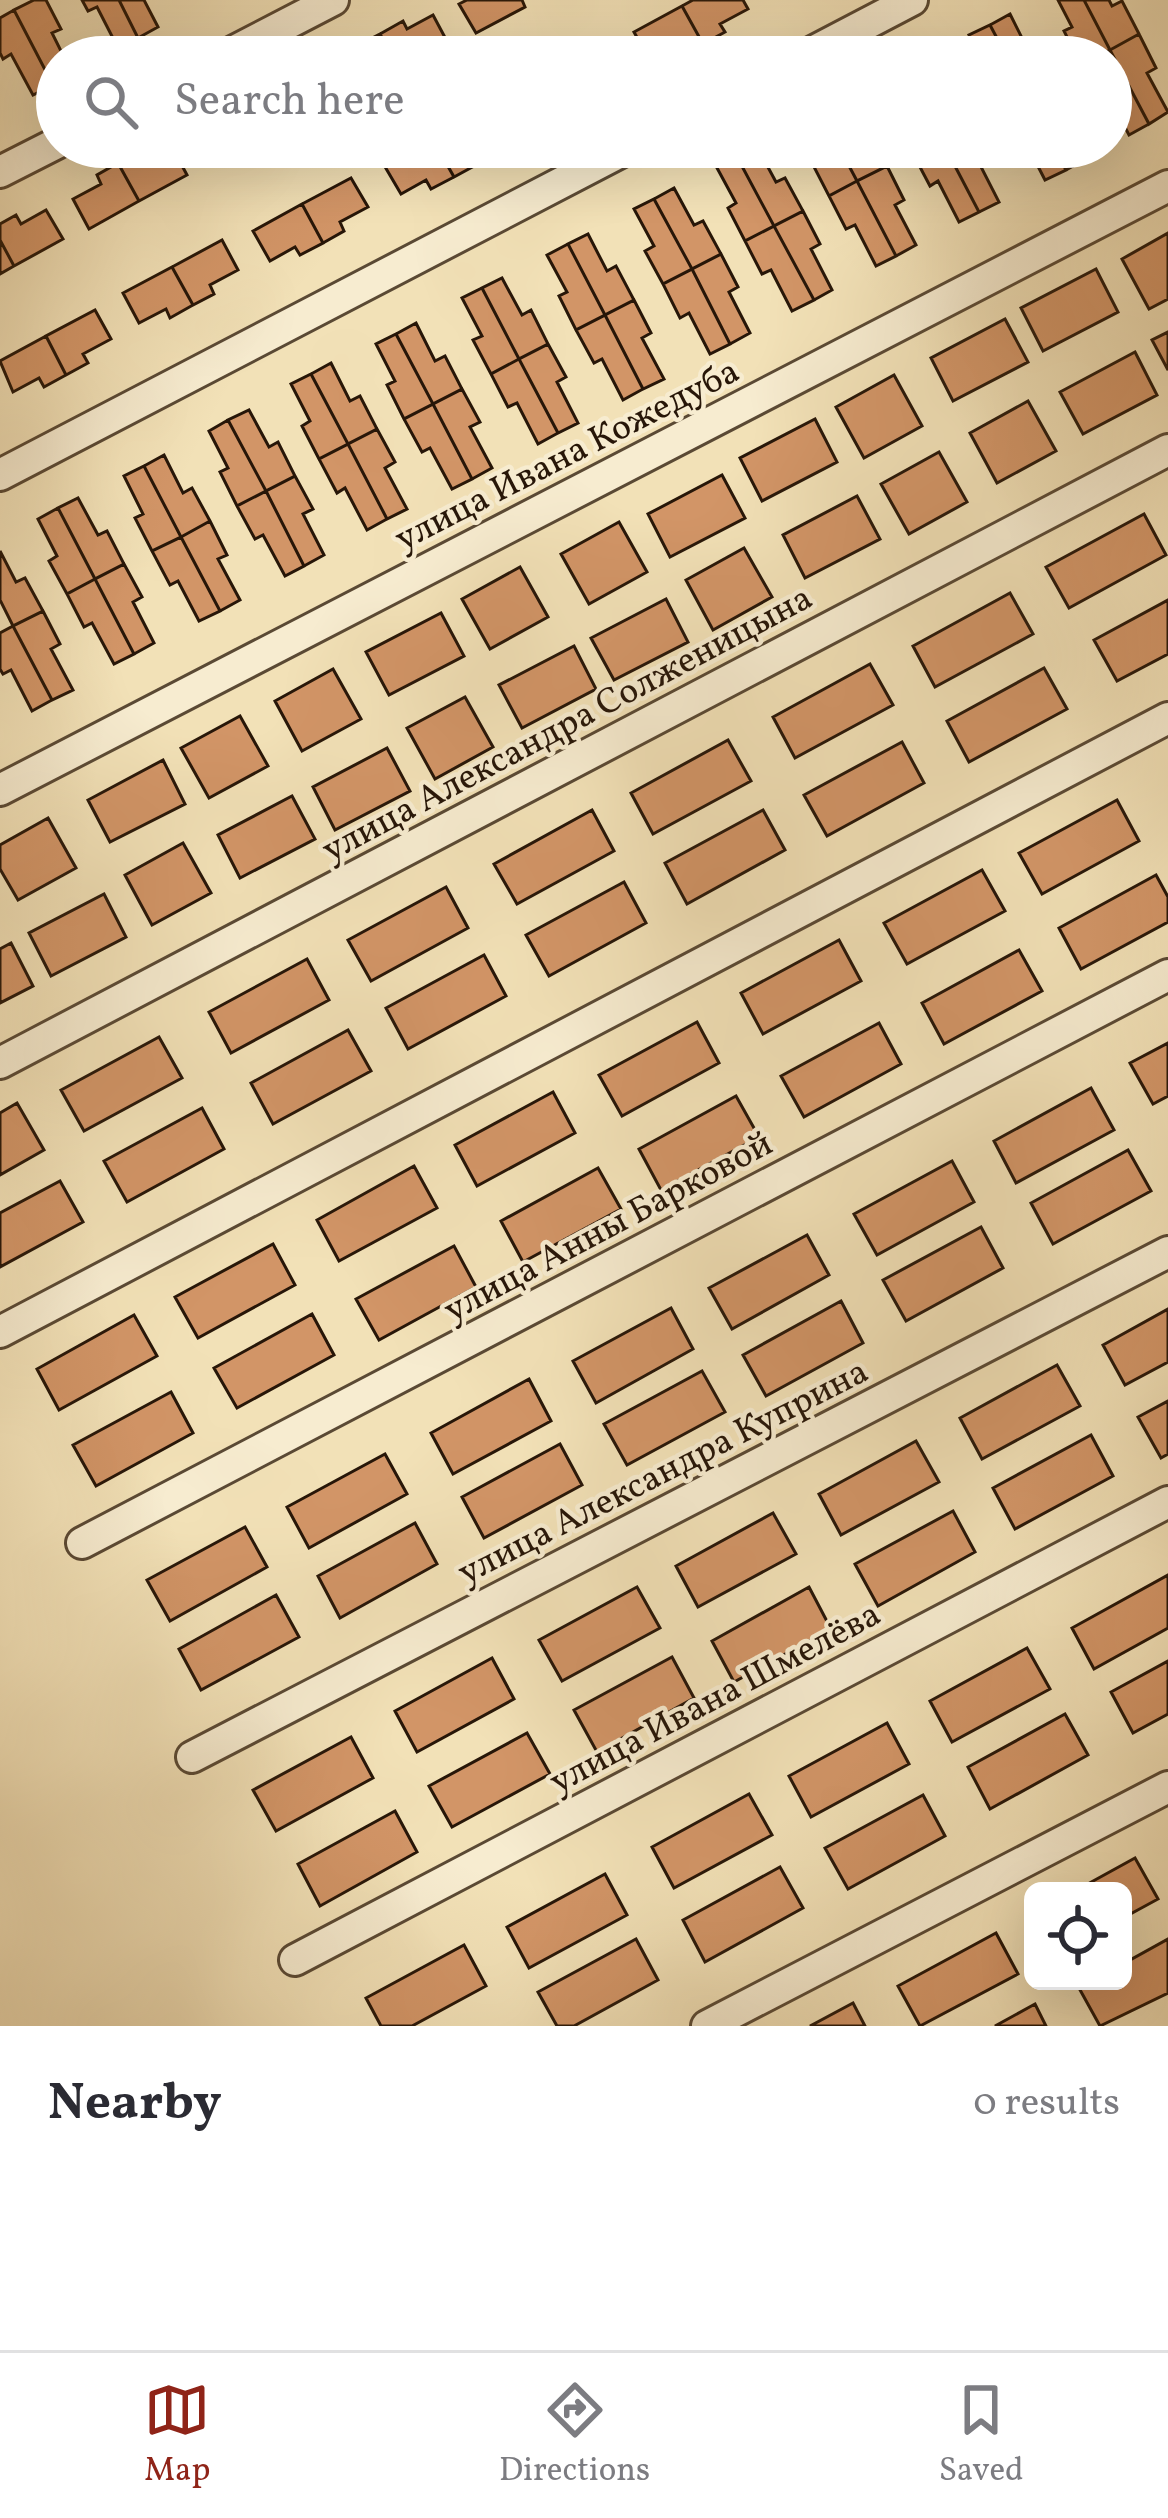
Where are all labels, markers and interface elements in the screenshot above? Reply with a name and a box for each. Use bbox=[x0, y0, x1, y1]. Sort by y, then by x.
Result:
search box bbox=[36, 36, 1132, 168]
icon: search bbox=[78, 69, 144, 135]
text: Search here bbox=[174, 71, 405, 134]
street label: улица Ивана Кожедуба bbox=[387, 348, 749, 565]
street label: улица Александра Солженицына bbox=[314, 575, 822, 877]
street label: улица Анны Барковой bbox=[436, 1121, 782, 1337]
street label: улица Александра Куприна bbox=[450, 1348, 878, 1599]
street label: улица Ивана Шмелёва bbox=[541, 1591, 890, 1808]
map controls bbox=[1024, 1882, 1132, 1990]
button: locate bbox=[1024, 1882, 1132, 1990]
text: Nearby bbox=[48, 2069, 222, 2140]
text: 0 results bbox=[973, 2077, 1120, 2131]
tab: Map bbox=[144, 2377, 210, 2495]
tab: Directions bbox=[499, 2377, 650, 2495]
tab: Saved bbox=[939, 2377, 1024, 2495]

